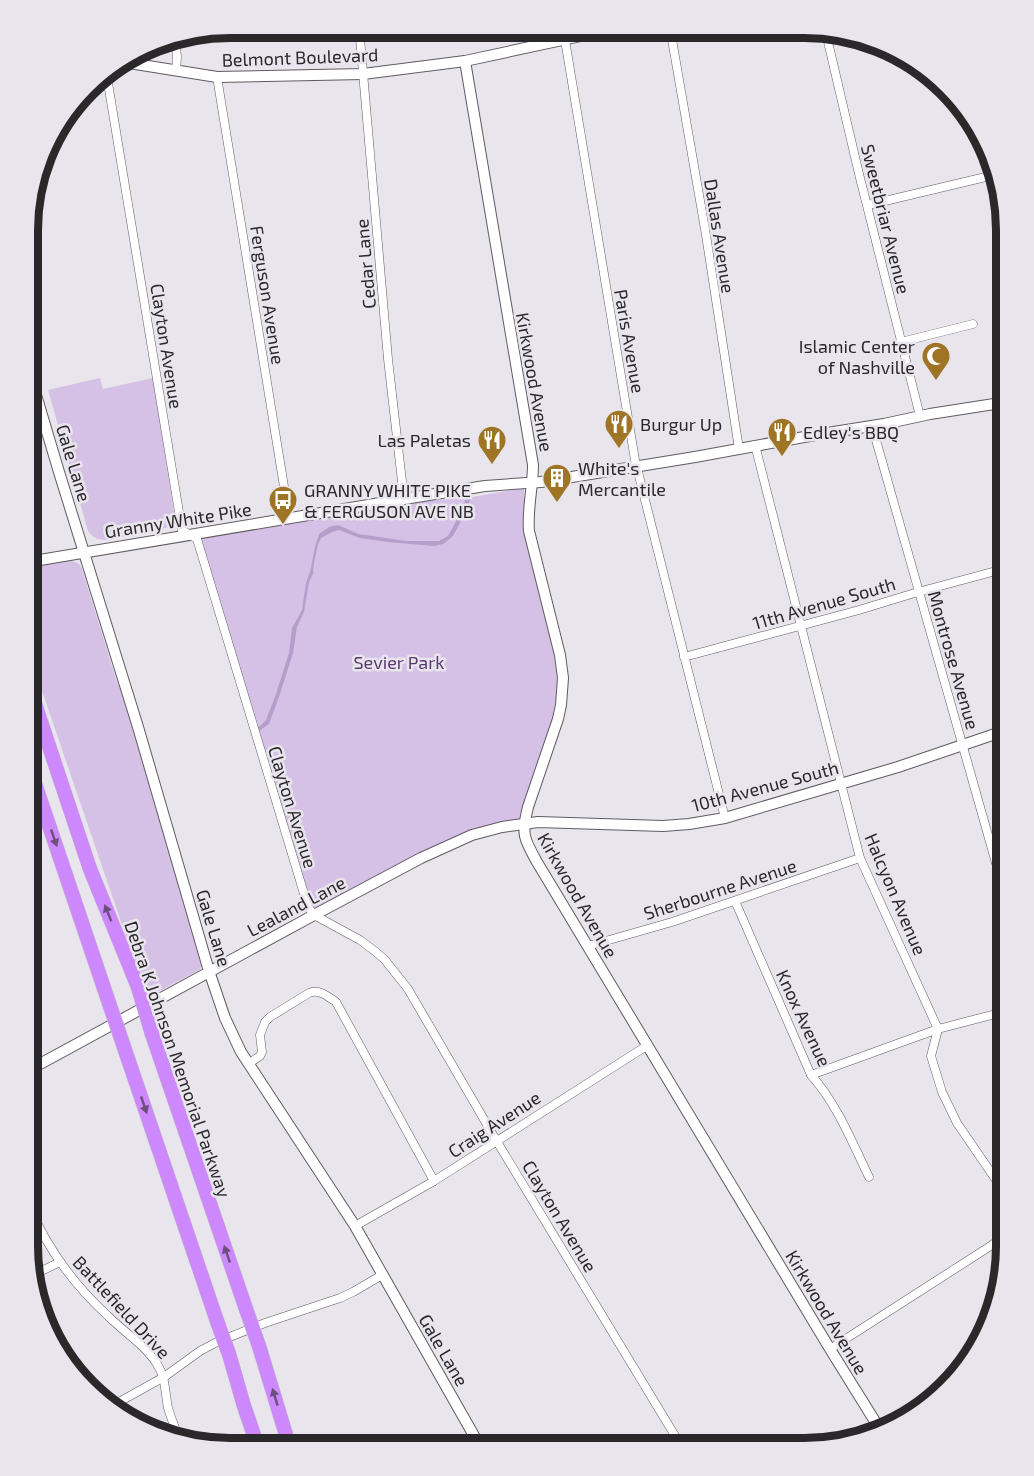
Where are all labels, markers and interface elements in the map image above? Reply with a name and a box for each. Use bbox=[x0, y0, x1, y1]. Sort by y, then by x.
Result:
street label: Belmont Boulevard bbox=[221, 43, 379, 71]
street label: Sweetbriar Avenue bbox=[857, 142, 915, 296]
street label: Dallas Avenue bbox=[700, 177, 740, 295]
street label: Cedar Lane bbox=[350, 218, 380, 310]
street label: Ferguson Avenue bbox=[246, 224, 290, 366]
street label: Clayton Avenue bbox=[146, 282, 188, 410]
street label: Paris Avenue bbox=[610, 287, 650, 395]
street label: Kirkwood Avenue bbox=[512, 311, 558, 453]
place label: Islamic Center of Nashville bbox=[799, 335, 915, 378]
mosque icon: Islamic Center of Nashville bbox=[920, 340, 952, 382]
restaurant icon: Burgur Up bbox=[603, 408, 635, 450]
place label: Burgur Up bbox=[640, 413, 722, 435]
restaurant icon: Edley's BBQ bbox=[766, 416, 798, 458]
place label: Edley's BBQ bbox=[803, 421, 899, 443]
street label: Gale Lane bbox=[52, 422, 96, 504]
restaurant icon: Las Paletas bbox=[476, 424, 508, 466]
place label: Las Paletas bbox=[377, 429, 471, 451]
place label: White's Mercantile bbox=[578, 457, 666, 500]
building icon: White's Mercantile bbox=[541, 462, 573, 504]
place label: GRANNY WHITE PIKE & FERGUSON AVE NB bbox=[304, 479, 474, 522]
bus stop icon: GRANNY WHITE PIKE & FERGUSON AVE NB bbox=[267, 484, 299, 526]
street label: Granny White Pike bbox=[103, 498, 253, 542]
street label: 11th Avenue South bbox=[750, 572, 898, 634]
street label: Montrose Avenue bbox=[924, 588, 984, 732]
park label: Sevier Park bbox=[353, 651, 445, 673]
street label: Clayton Avenue bbox=[264, 743, 322, 871]
street label: 10th Avenue South bbox=[689, 756, 841, 816]
street label: Kirkwood Avenue bbox=[533, 828, 623, 962]
one-way arrow bbox=[49, 829, 59, 847]
street label: Halcyon Avenue bbox=[860, 830, 932, 958]
street label: Sherbourne Avenue bbox=[641, 854, 799, 924]
street label: Lealand Lane bbox=[243, 871, 349, 941]
street label: Gale Lane bbox=[192, 887, 236, 969]
one-way arrow bbox=[103, 904, 113, 922]
street label: Debra K Johnson Memorial Parkway bbox=[120, 918, 236, 1201]
street label: Knox Avenue bbox=[772, 966, 836, 1070]
street label: Craig Avenue bbox=[444, 1086, 544, 1162]
one-way arrow bbox=[139, 1096, 149, 1114]
street label: Clayton Avenue bbox=[518, 1156, 602, 1276]
one-way arrow bbox=[222, 1245, 232, 1263]
street label: Kirkwood Avenue bbox=[781, 1246, 873, 1378]
street label: Battlefield Drive bbox=[69, 1251, 175, 1363]
street label: Gale Lane bbox=[415, 1310, 473, 1390]
one-way arrow bbox=[269, 1388, 279, 1406]

